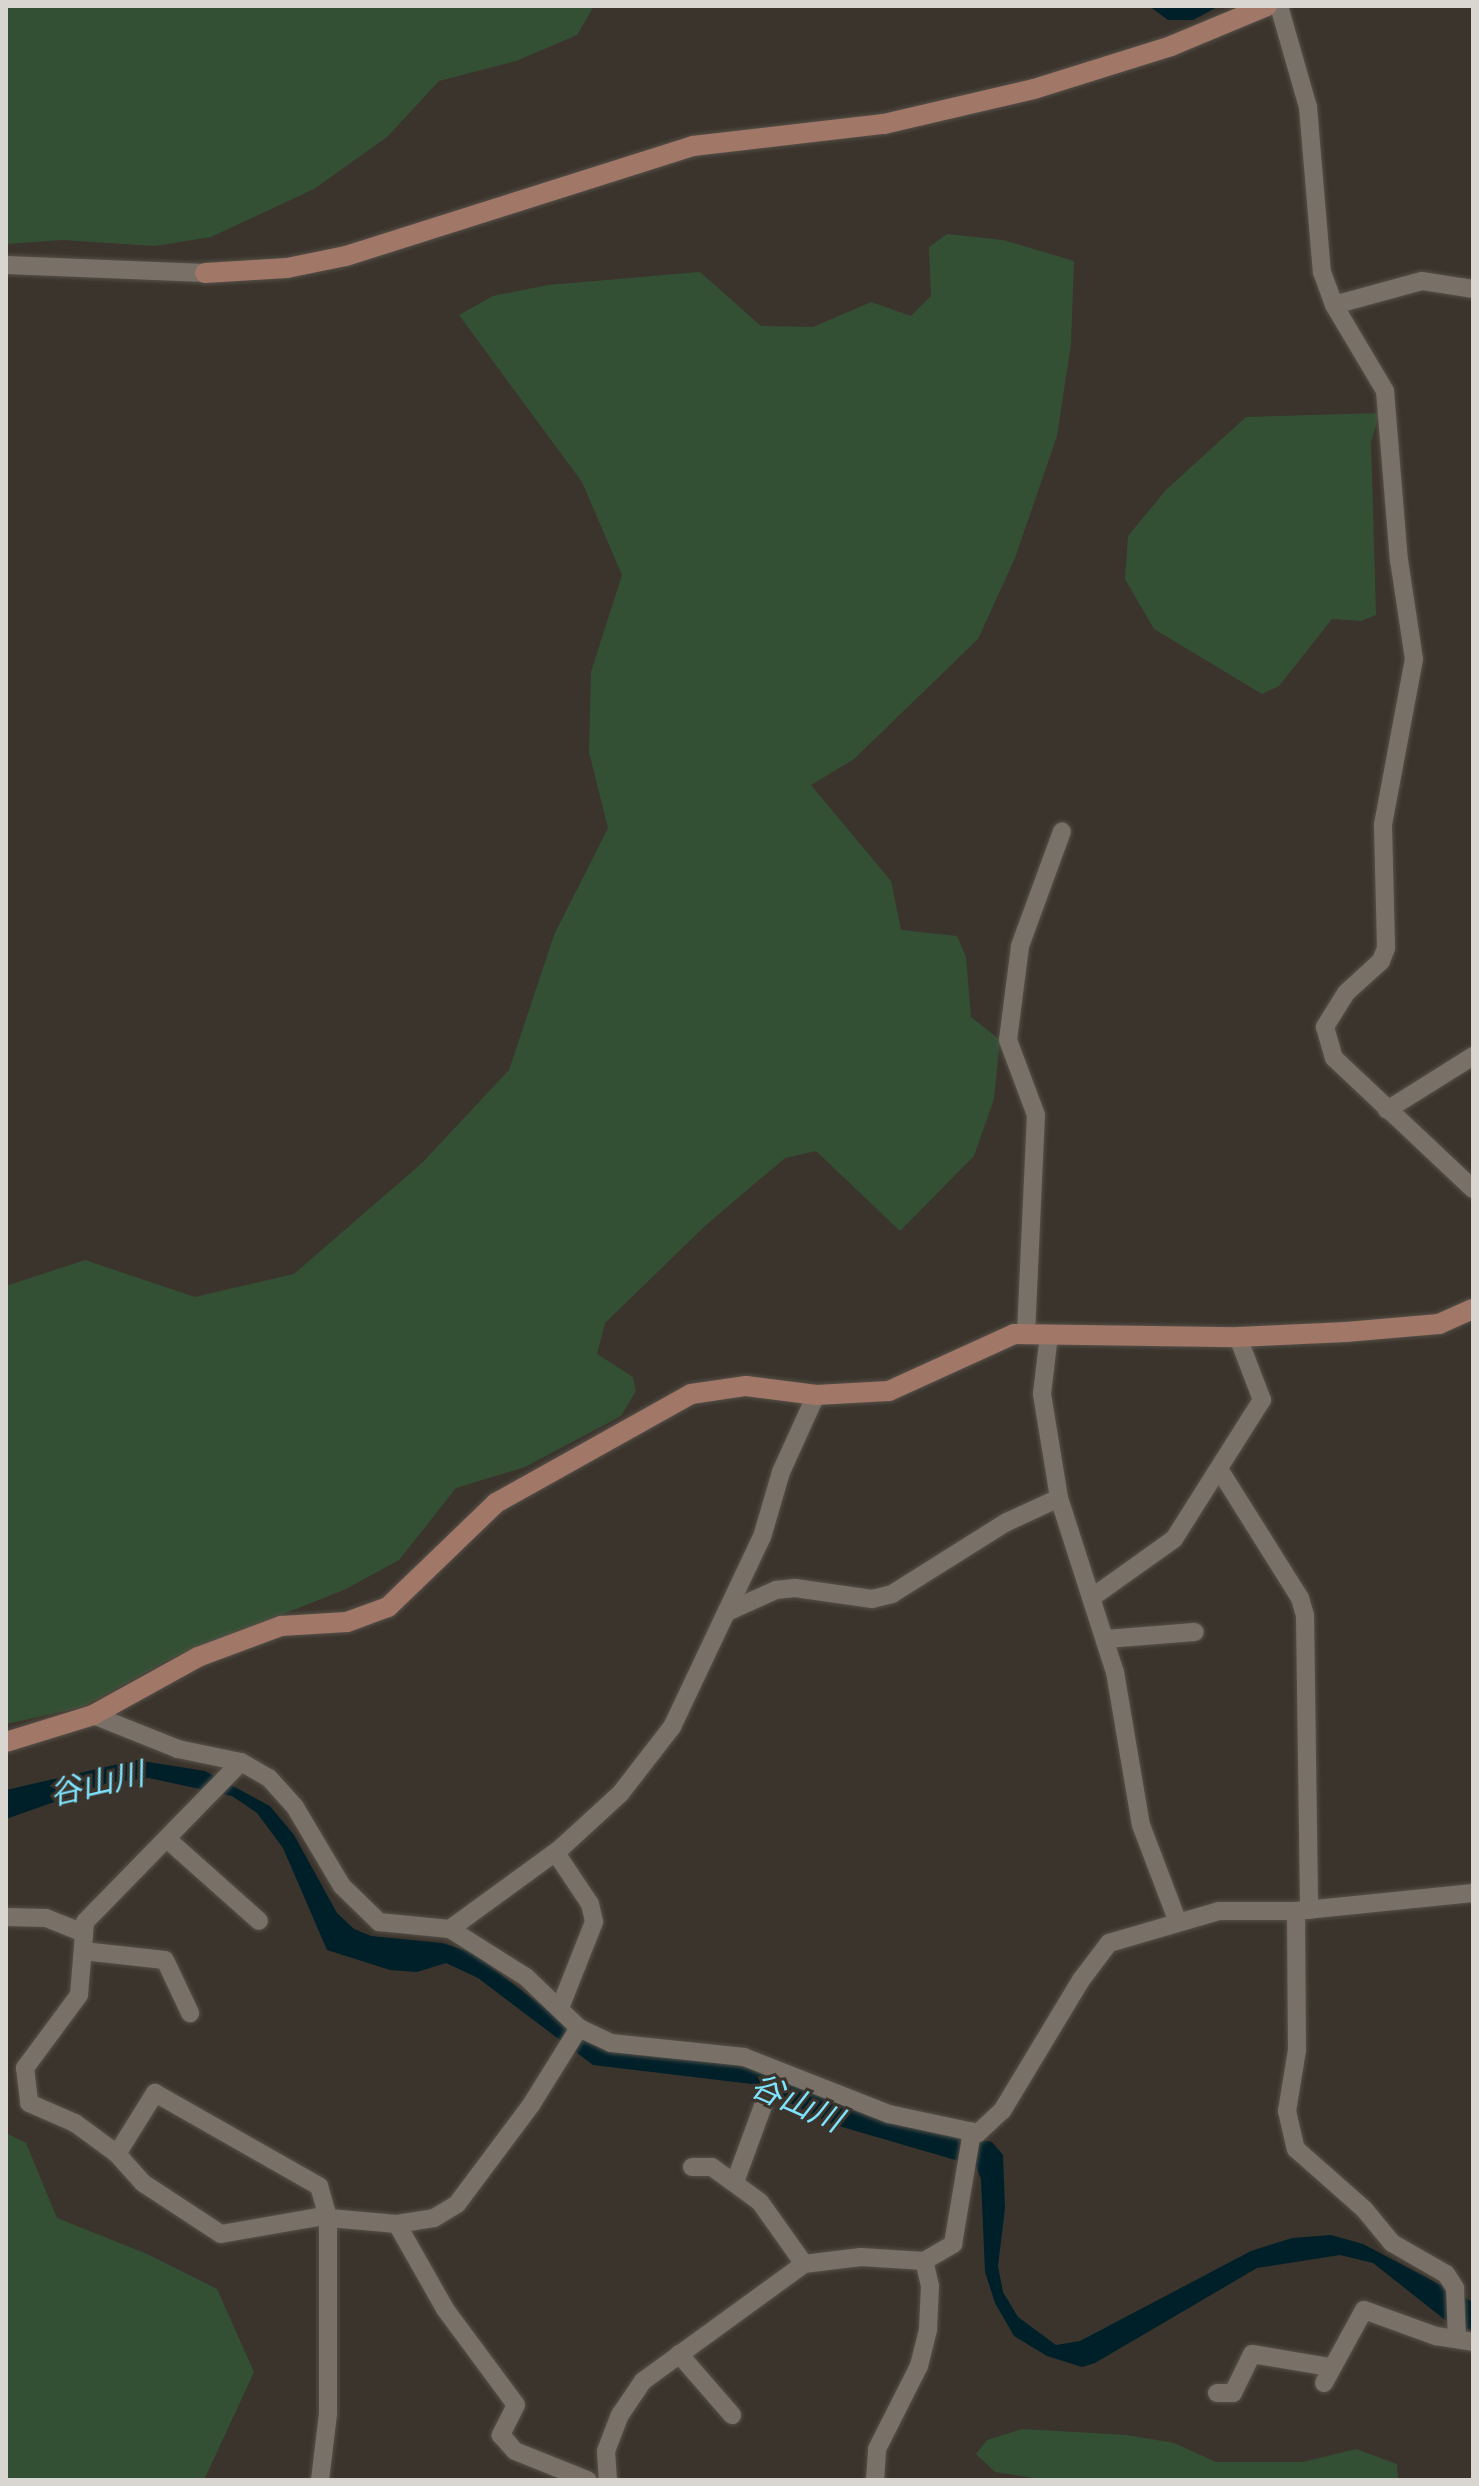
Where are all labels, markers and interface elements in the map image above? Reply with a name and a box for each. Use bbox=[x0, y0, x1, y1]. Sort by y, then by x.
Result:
water label: 谷山川 bbox=[46, 1755, 148, 1815]
water label: 谷山川 bbox=[744, 2067, 848, 2141]

